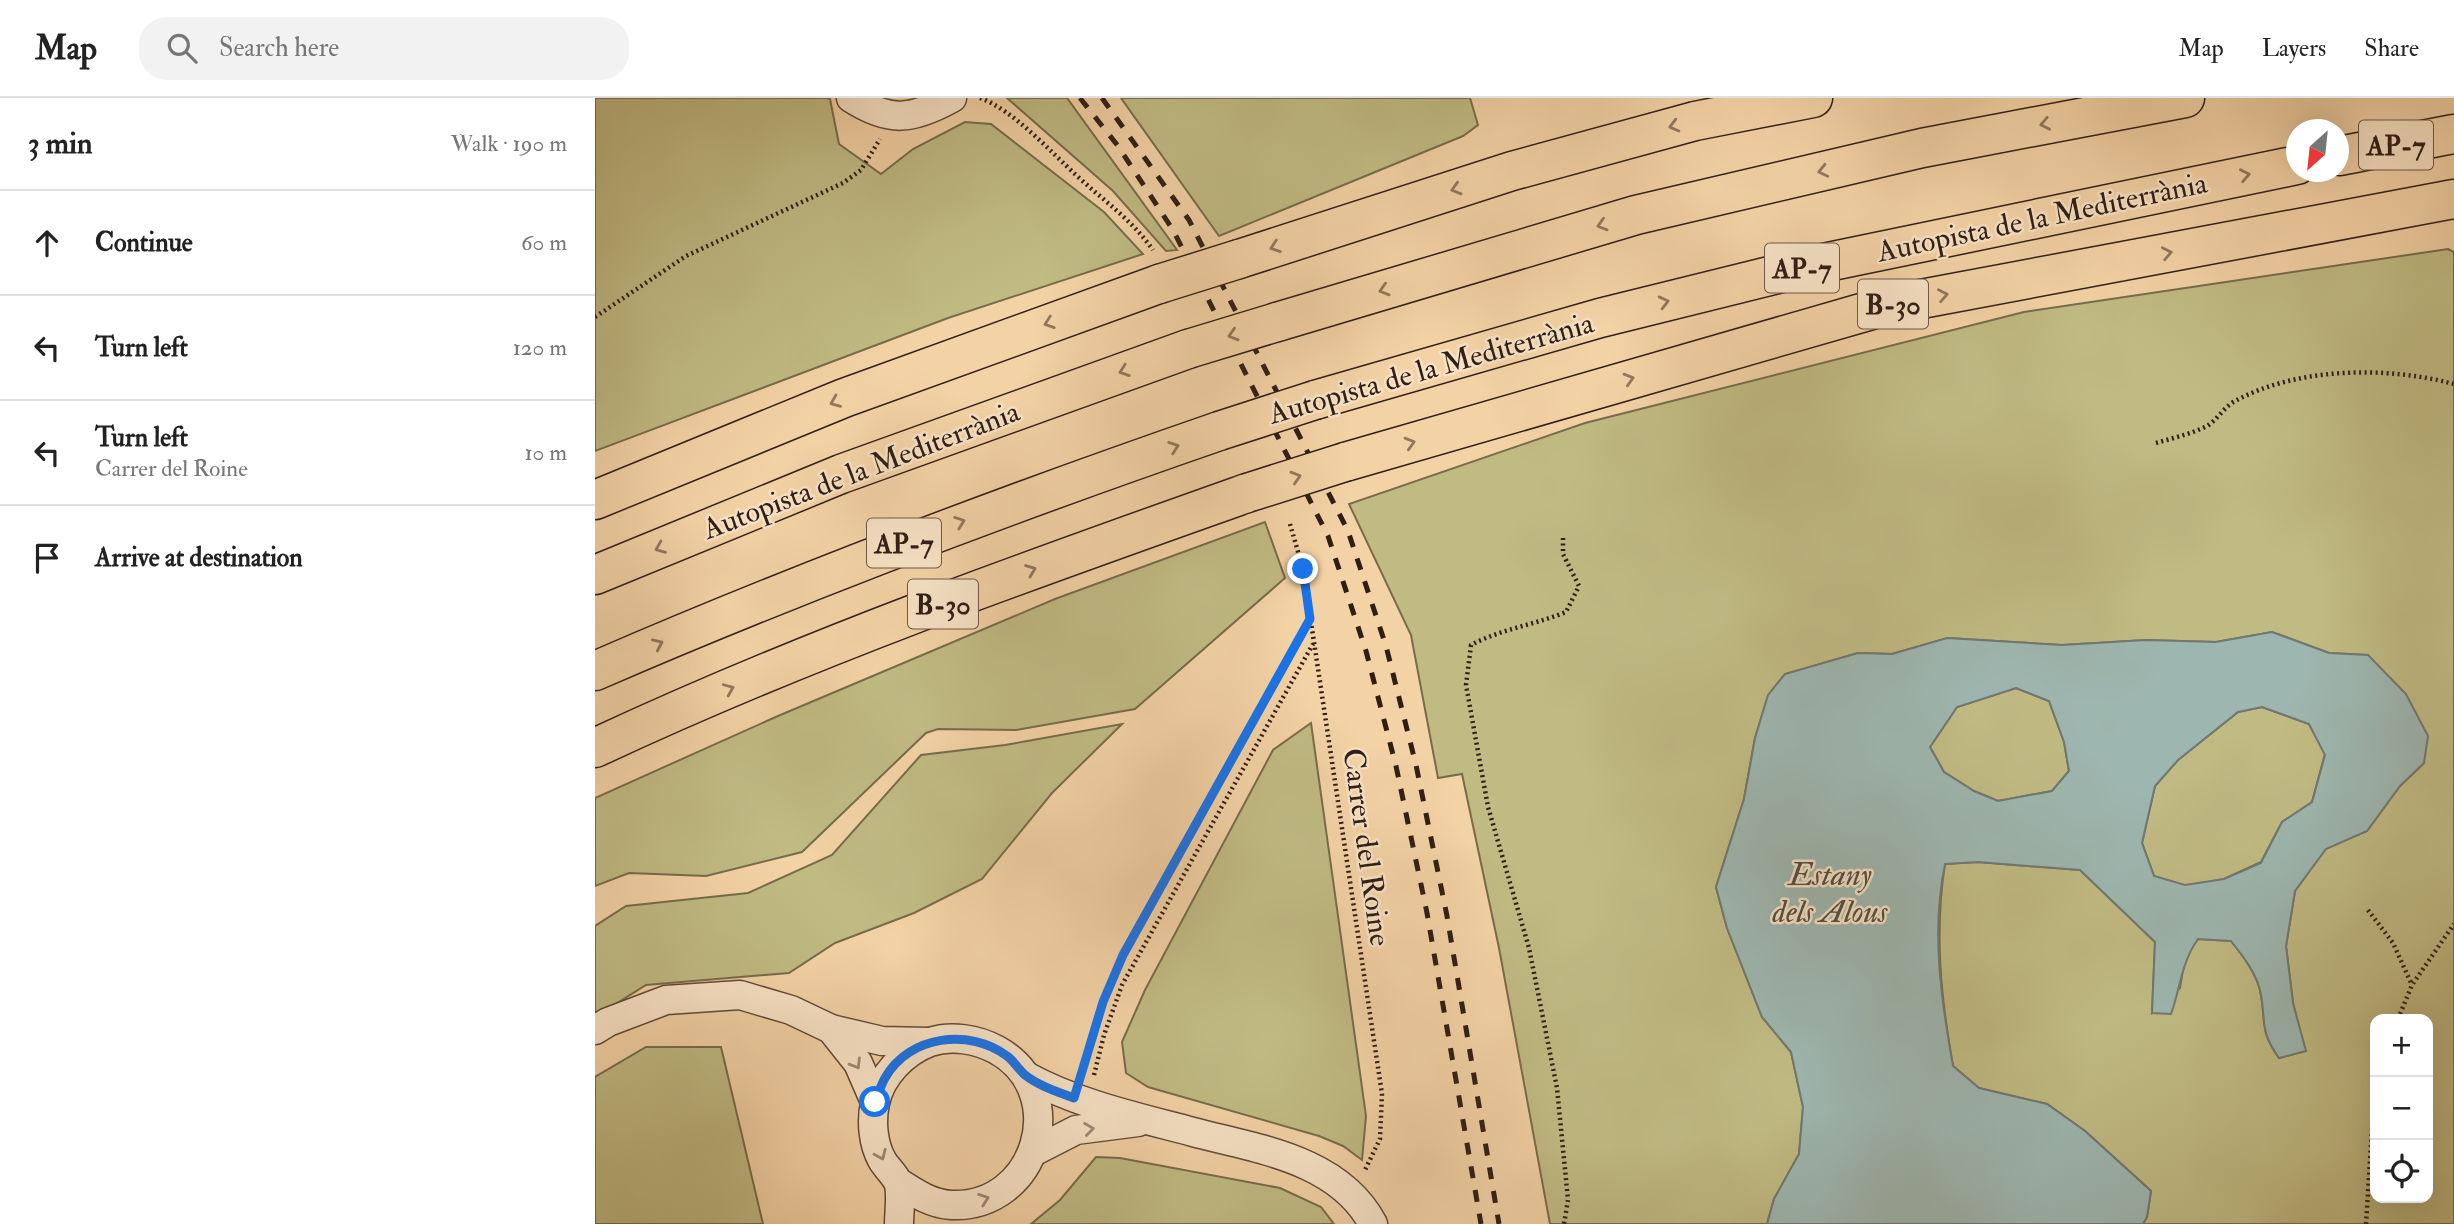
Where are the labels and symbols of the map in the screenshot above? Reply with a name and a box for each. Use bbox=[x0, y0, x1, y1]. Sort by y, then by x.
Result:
one-way arrow bbox=[2039, 116, 2051, 131]
one-way arrow bbox=[1668, 118, 1680, 133]
north arrow bbox=[2286, 119, 2349, 182]
road number: AP-7 bbox=[2359, 120, 2433, 170]
one-way arrow bbox=[1817, 163, 1829, 177]
street label: Autopista de la Mediterrània bbox=[1873, 164, 2211, 271]
one-way arrow bbox=[2239, 168, 2251, 183]
one-way arrow bbox=[1450, 181, 1462, 195]
one-way arrow bbox=[1596, 216, 1608, 231]
one-way arrow bbox=[1270, 239, 1282, 253]
road number: AP-7 bbox=[1765, 244, 1839, 292]
one-way arrow bbox=[2161, 246, 2173, 261]
road number: B-30 bbox=[1858, 280, 1928, 328]
one-way arrow bbox=[1378, 281, 1390, 296]
one-way arrow bbox=[1937, 288, 1949, 303]
one-way arrow bbox=[1658, 296, 1670, 310]
street label: Autopista de la Mediterrània bbox=[1263, 304, 1599, 433]
one-way arrow bbox=[1043, 315, 1055, 329]
one-way arrow bbox=[1227, 327, 1239, 342]
one-way arrow bbox=[1118, 363, 1130, 377]
one-way arrow bbox=[1623, 372, 1635, 387]
street label: Autopista de la Mediterrània bbox=[697, 393, 1025, 548]
one-way arrow bbox=[830, 393, 842, 407]
one-way arrow bbox=[1404, 436, 1416, 451]
one-way arrow bbox=[1168, 440, 1180, 455]
one-way arrow bbox=[1290, 471, 1302, 486]
one-way arrow bbox=[953, 517, 965, 531]
road number: AP-7 bbox=[867, 518, 941, 568]
one-way arrow bbox=[654, 540, 666, 554]
route end bbox=[1287, 553, 1318, 584]
one-way arrow bbox=[1025, 564, 1037, 578]
road number: B-30 bbox=[908, 580, 978, 628]
one-way arrow bbox=[651, 638, 663, 652]
one-way arrow bbox=[722, 684, 734, 698]
street label: Carrer del Roine bbox=[1334, 746, 1399, 948]
water label: Estany dels Alous bbox=[1772, 855, 1889, 932]
one-way arrow bbox=[848, 1056, 861, 1069]
route start bbox=[859, 1086, 890, 1117]
one-way arrow bbox=[1083, 1121, 1095, 1136]
one-way arrow bbox=[873, 1148, 887, 1160]
one-way arrow bbox=[978, 1193, 990, 1207]

